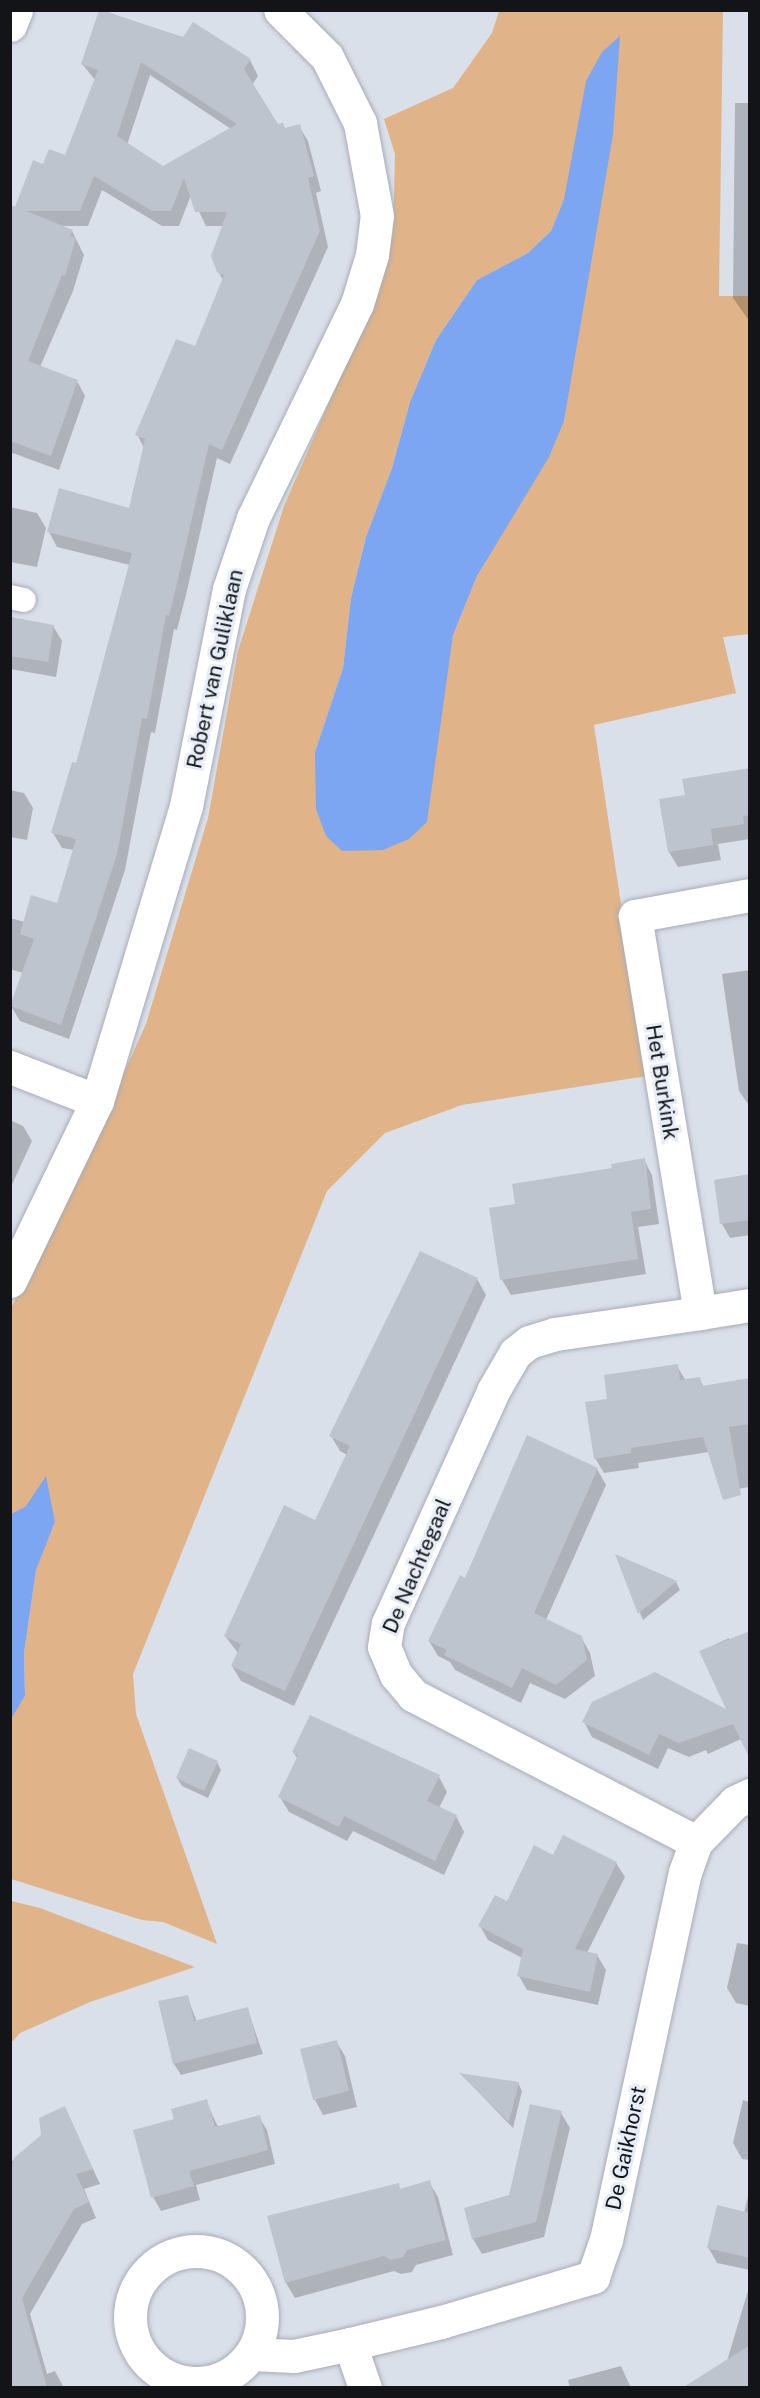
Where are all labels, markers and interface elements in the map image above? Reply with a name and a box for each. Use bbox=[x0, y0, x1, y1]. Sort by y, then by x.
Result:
street label: Robert van Guliklaan bbox=[182, 567, 248, 771]
street label: Het Burkink bbox=[640, 1023, 684, 1141]
street label: De Nachtegaal bbox=[377, 1495, 457, 1637]
street label: De Gaikhorst bbox=[601, 2084, 651, 2212]

